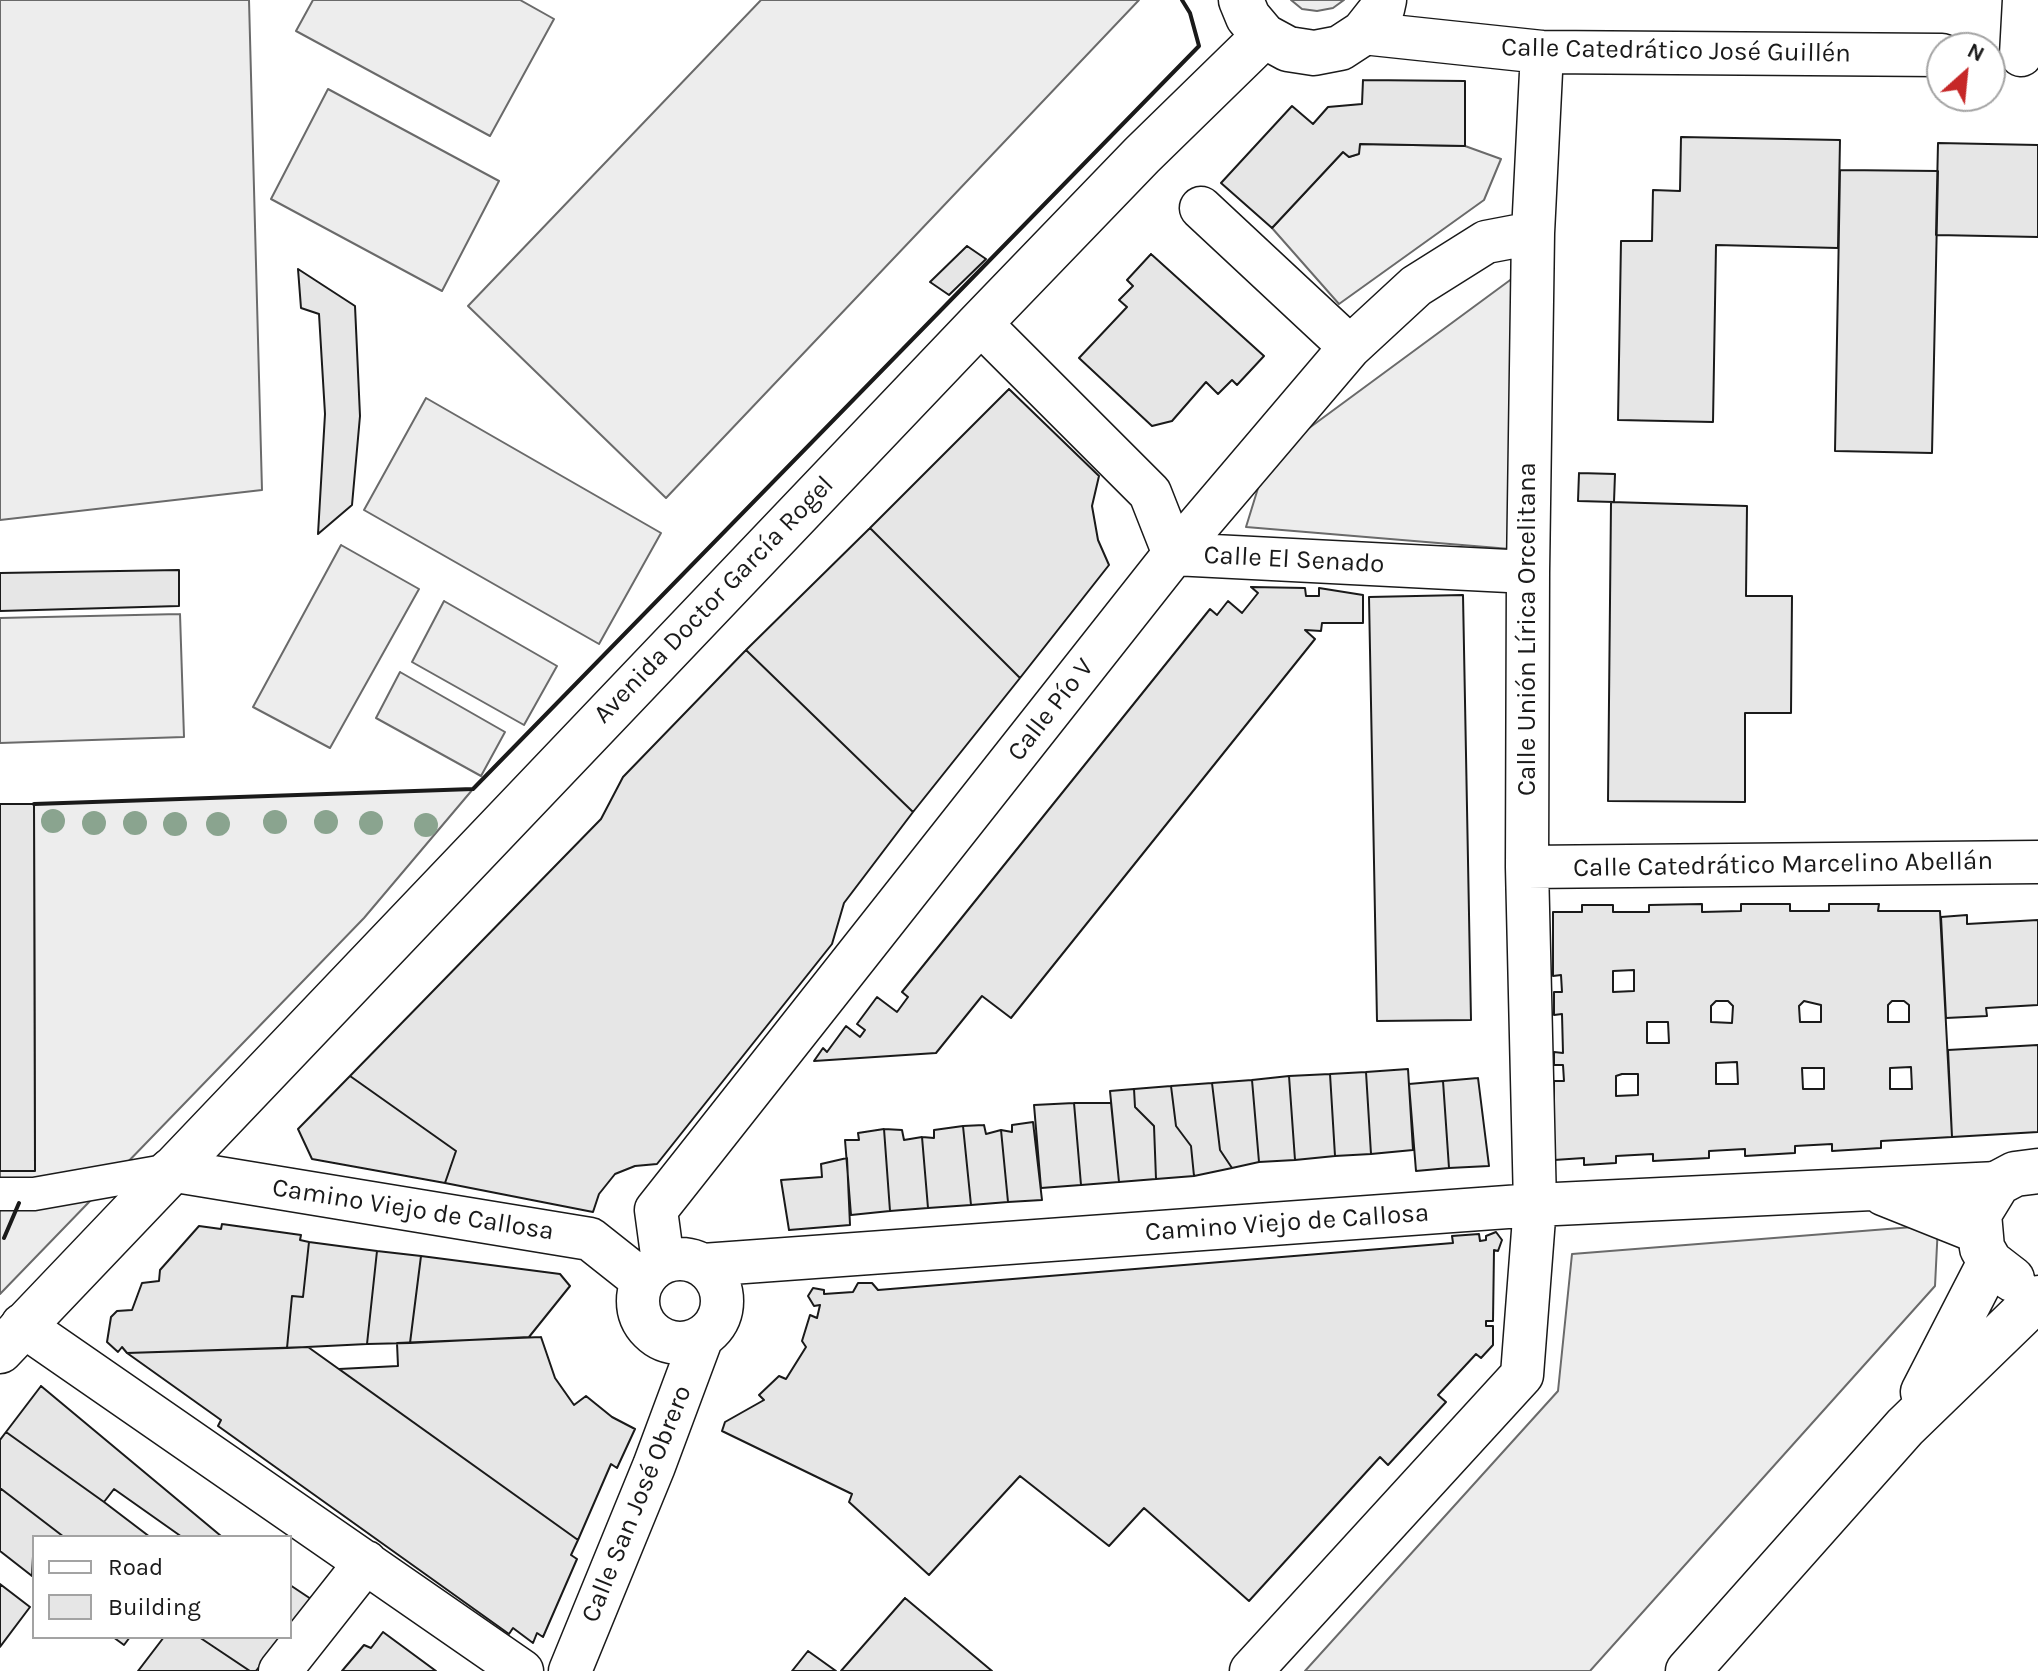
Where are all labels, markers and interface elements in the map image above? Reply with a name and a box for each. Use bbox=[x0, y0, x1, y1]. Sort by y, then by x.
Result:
street label: Calle Catedrático José Guillén bbox=[1501, 32, 1851, 70]
north arrow bbox=[1926, 32, 2006, 112]
text: N bbox=[1963, 37, 1989, 68]
street label: Calle Unión Lírica Orcelitana bbox=[1512, 462, 1544, 796]
street label: Avenida Doctor García Rogel bbox=[587, 470, 841, 730]
street label: Calle El Senado bbox=[1203, 540, 1385, 580]
street label: Calle Pío V bbox=[1001, 653, 1101, 767]
street label: Calle Catedrático Marcelino Abellán bbox=[1573, 846, 1993, 884]
street label: Camino Viejo de Callosa bbox=[270, 1172, 556, 1248]
street label: Camino Viejo de Callosa bbox=[1144, 1198, 1430, 1248]
street label: Calle San José Obrero bbox=[575, 1381, 699, 1627]
legend bbox=[32, 1535, 292, 1639]
text: Road bbox=[108, 1553, 163, 1581]
text: Building bbox=[108, 1593, 201, 1621]

